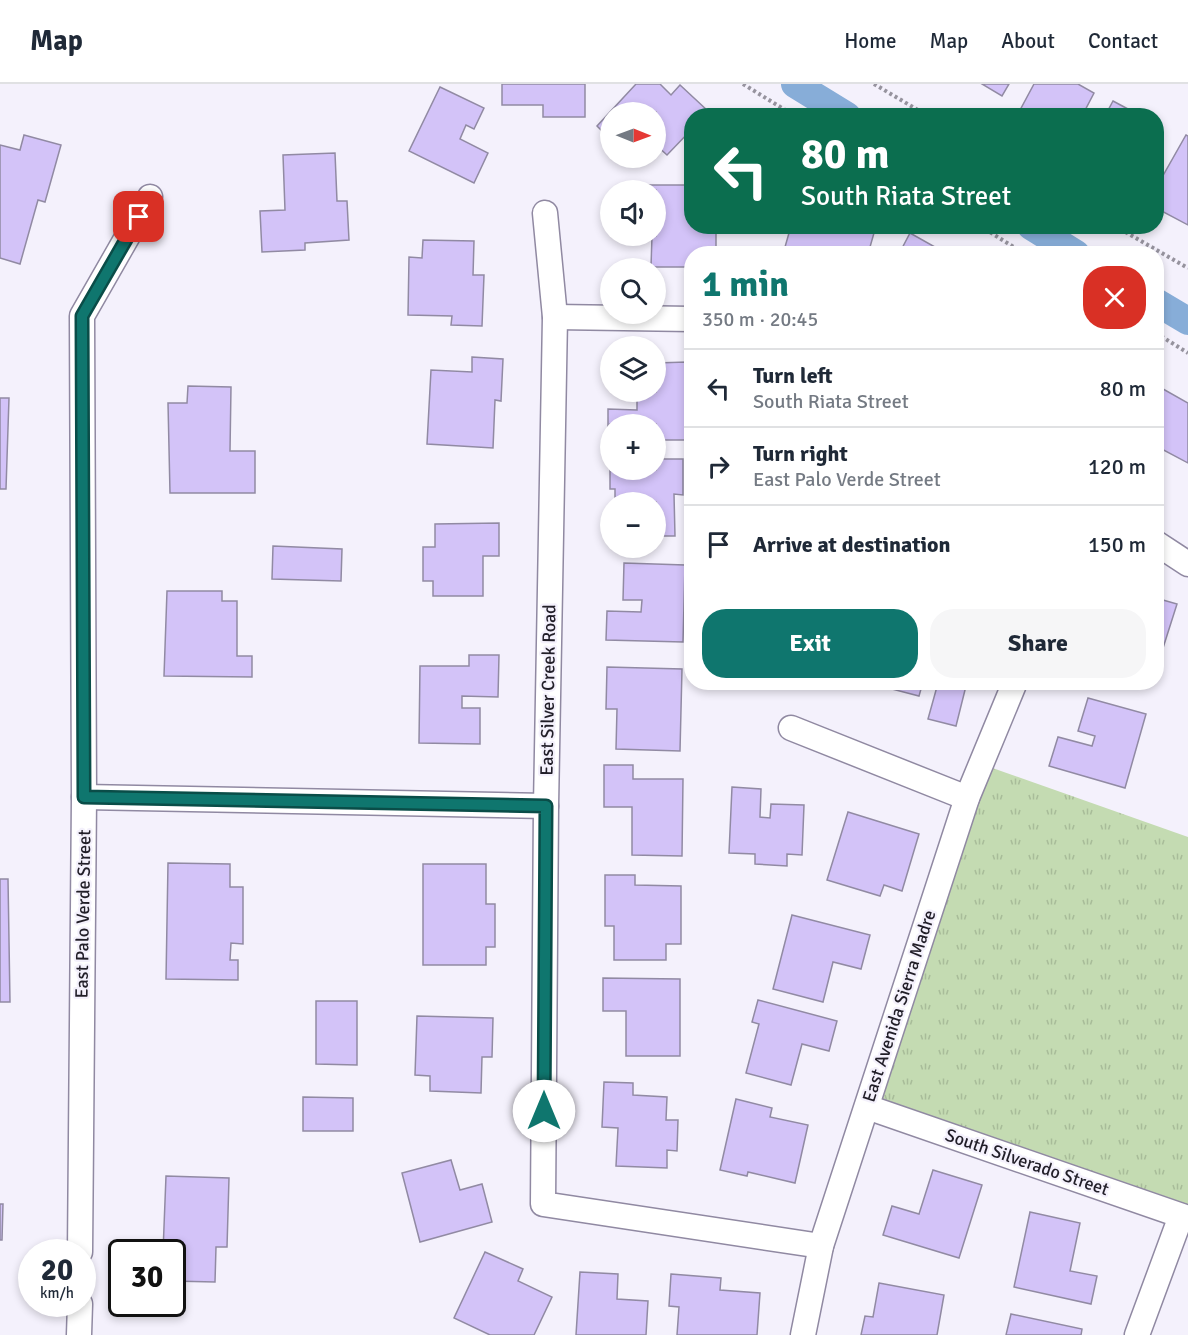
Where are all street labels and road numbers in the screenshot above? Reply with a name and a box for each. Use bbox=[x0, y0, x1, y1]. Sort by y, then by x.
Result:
street label: East Silver Creek Road bbox=[536, 604, 560, 776]
street label: East Palo Verde Street bbox=[71, 829, 95, 999]
street label: East Avenida Sierra Madre bbox=[858, 907, 940, 1105]
street label: South Silverado Street bbox=[942, 1124, 1112, 1200]

